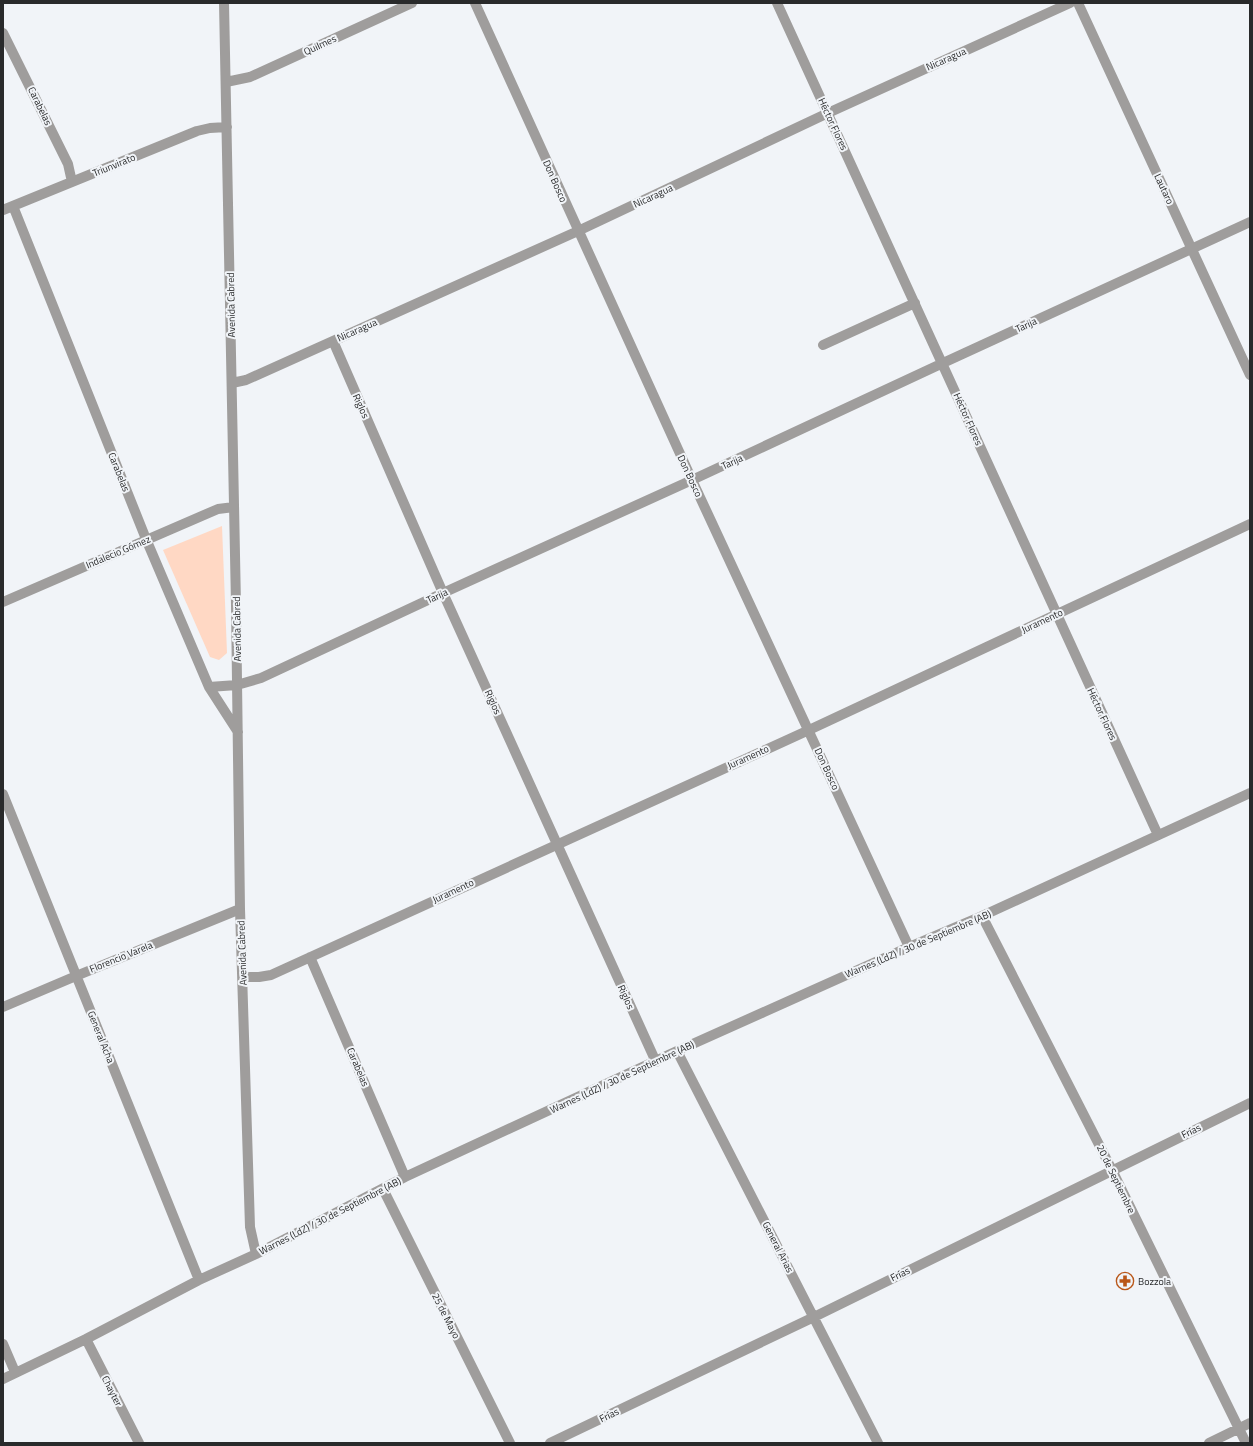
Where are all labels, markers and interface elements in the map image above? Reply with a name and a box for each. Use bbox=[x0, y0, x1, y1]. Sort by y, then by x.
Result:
street label: Quilmes bbox=[301, 31, 339, 59]
street label: Nicaragua bbox=[924, 44, 968, 74]
street label: Carabelas bbox=[24, 84, 56, 128]
street label: Héctor Flores bbox=[814, 95, 852, 153]
street label: Triunvirato bbox=[90, 150, 138, 180]
street label: Don Bosco bbox=[539, 157, 571, 205]
street label: Lautaro bbox=[1150, 171, 1178, 207]
street label: Nicaragua bbox=[631, 180, 675, 212]
street label: Avenida Cabred bbox=[223, 272, 239, 338]
street label: Tarija bbox=[1013, 314, 1039, 336]
street label: Nicaragua bbox=[335, 315, 379, 345]
street label: Héctor Flores bbox=[950, 390, 986, 448]
street label: Riglos bbox=[349, 391, 373, 421]
street label: Carabelas bbox=[104, 450, 134, 494]
street label: Tarija bbox=[719, 451, 745, 473]
street label: Don Bosco bbox=[674, 452, 706, 500]
street label: Indalecio Gómez bbox=[83, 531, 153, 572]
street label: Tarija bbox=[424, 585, 450, 607]
street label: Avenida Cabred bbox=[229, 596, 245, 662]
street label: Juramento bbox=[1019, 605, 1065, 637]
street label: Héctor Flores bbox=[1083, 685, 1121, 743]
street label: Riglos bbox=[481, 687, 505, 717]
street label: Juramento bbox=[725, 741, 771, 773]
street label: Don Bosco bbox=[811, 745, 843, 793]
street label: Juramento bbox=[430, 875, 476, 907]
street label: Warnes (LdZ) / 30 de Septiembre (AB) bbox=[843, 906, 994, 982]
street label: Avenida Cabred bbox=[233, 920, 251, 986]
street label: Florencio Varela bbox=[87, 938, 155, 976]
street label: Riglos bbox=[614, 982, 638, 1012]
street label: General Acha bbox=[84, 1009, 118, 1065]
street label: Warnes (LdZ) / 30 de Septiembre (AB) bbox=[547, 1037, 697, 1117]
street label: Carabelas bbox=[343, 1045, 373, 1089]
street label: Frías bbox=[1179, 1120, 1204, 1142]
street label: 20 de Septiembre bbox=[1093, 1142, 1139, 1216]
street label: Warnes (LdZ) / 30 de Septiembre (AB) bbox=[256, 1173, 404, 1258]
street label: General Arias bbox=[759, 1219, 798, 1276]
street label: Frías bbox=[888, 1263, 913, 1285]
pharmacy icon: Bozzola bbox=[1115, 1271, 1135, 1291]
place label: Bozzola bbox=[1138, 1274, 1171, 1289]
street label: 25 de Mayo bbox=[428, 1291, 464, 1341]
street label: Chayter bbox=[98, 1373, 126, 1409]
street label: Frías bbox=[597, 1404, 622, 1426]

